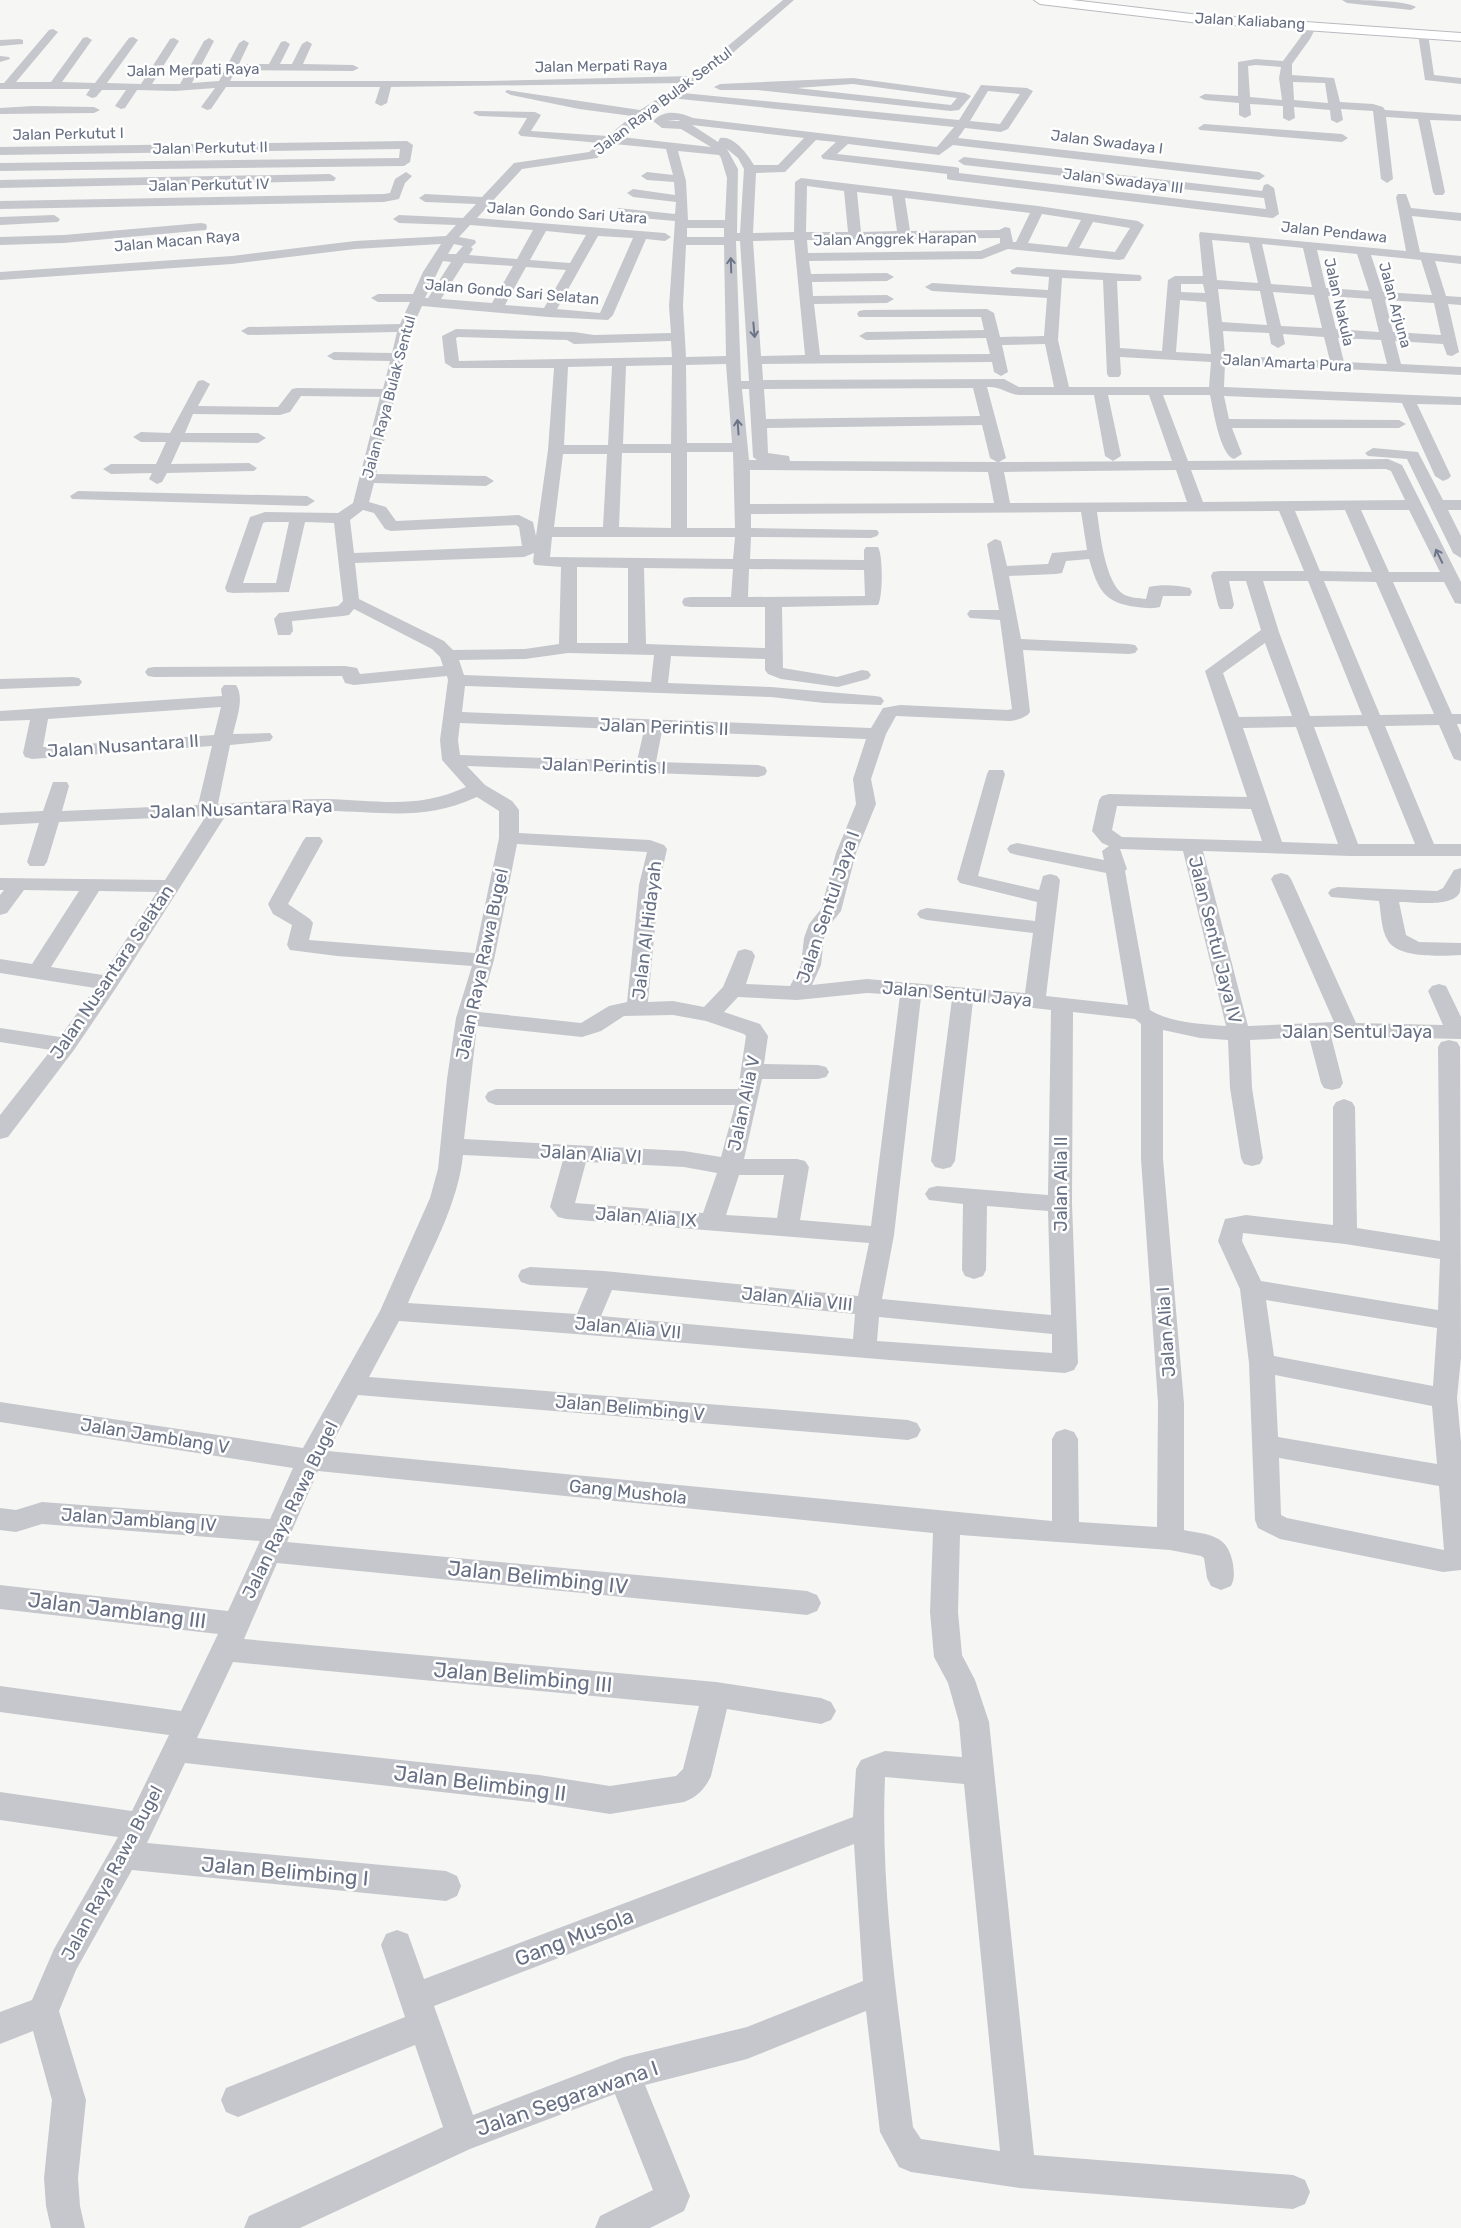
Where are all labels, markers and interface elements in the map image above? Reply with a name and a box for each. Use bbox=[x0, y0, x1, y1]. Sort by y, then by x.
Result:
street label: Jalan Kaliabang bbox=[1194, 9, 1306, 33]
street label: Jalan Raya Bulak Sentul bbox=[591, 43, 735, 159]
street label: Jalan Merpati Raya bbox=[534, 56, 668, 76]
street label: Jalan Merpati Raya bbox=[126, 60, 260, 80]
street label: Jalan Perkutut I bbox=[12, 124, 124, 144]
street label: Jalan Swadaya I bbox=[1050, 126, 1164, 158]
street label: Jalan Perkutut II bbox=[152, 138, 268, 158]
street label: Jalan Swadaya III bbox=[1062, 165, 1184, 197]
street label: Jalan Perkutut IV bbox=[148, 175, 270, 195]
street label: Jalan Gondo Sari Utara bbox=[486, 198, 648, 228]
street label: Jalan Pendawa bbox=[1280, 217, 1388, 247]
street label: Jalan Macan Raya bbox=[113, 227, 241, 255]
street label: Jalan Anggrek Harapan bbox=[813, 229, 977, 249]
street label: Jalan Nakula bbox=[1320, 256, 1358, 348]
one-way arrow bbox=[726, 257, 736, 273]
street label: Jalan Arjuna bbox=[1375, 260, 1415, 350]
street label: Jalan Gondo Sari Selatan bbox=[424, 275, 600, 309]
street label: Jalan Raya Bulak Sentul bbox=[359, 314, 419, 480]
one-way arrow bbox=[749, 322, 758, 338]
street label: Jalan Amarta Pura bbox=[1222, 351, 1352, 375]
one-way arrow bbox=[734, 419, 743, 435]
one-way arrow bbox=[1434, 548, 1444, 563]
street label: Jalan Perintis II bbox=[599, 714, 729, 740]
street label: Jalan Nusantara II bbox=[46, 730, 200, 762]
street label: Jalan Perintis I bbox=[542, 753, 666, 779]
street label: Jalan Nusantara Raya bbox=[149, 795, 333, 823]
street label: Jalan Sentul Jaya I bbox=[792, 828, 864, 986]
street label: Jalan Sentul Jaya IV bbox=[1184, 854, 1246, 1026]
street label: Jalan Al Hidayah bbox=[628, 859, 666, 1001]
street label: Jalan Raya Rawa Bugel bbox=[451, 867, 513, 1061]
street label: Jalan Nusantara Selatan bbox=[45, 881, 179, 1063]
street label: Jalan Sentul Jaya bbox=[881, 976, 1033, 1012]
street label: Jalan Sentul Jaya bbox=[1282, 1021, 1432, 1043]
street label: Jalan Alia V bbox=[723, 1053, 765, 1153]
street label: Jalan Alia II bbox=[1050, 1136, 1072, 1232]
street label: Jalan Alia VI bbox=[540, 1140, 642, 1168]
street label: Jalan Alia IX bbox=[594, 1202, 698, 1232]
street label: Jalan Alia VIII bbox=[740, 1282, 854, 1316]
street label: Jalan Alia I bbox=[1152, 1286, 1180, 1378]
street label: Jalan Alia VII bbox=[574, 1312, 682, 1344]
street label: Jalan Belimbing V bbox=[554, 1390, 706, 1426]
street label: Jalan Jamblang V bbox=[79, 1413, 231, 1459]
street label: Jalan Raya Rawa Bugel bbox=[237, 1418, 343, 1602]
street label: Gang Mushola bbox=[568, 1475, 688, 1509]
street label: Jalan Jamblang IV bbox=[60, 1504, 218, 1536]
street label: Jalan Belimbing IV bbox=[446, 1555, 630, 1599]
street label: Jalan Jamblang III bbox=[26, 1587, 208, 1633]
street label: Jalan Belimbing III bbox=[433, 1657, 613, 1697]
street label: Jalan Belimbing II bbox=[392, 1760, 568, 1806]
street label: Jalan Raya Rawa Bugel bbox=[57, 1782, 167, 1964]
street label: Jalan Belimbing I bbox=[200, 1851, 370, 1891]
street label: Gang Musola bbox=[511, 1903, 637, 1971]
street label: Jalan Segarawana I bbox=[473, 2055, 661, 2141]

